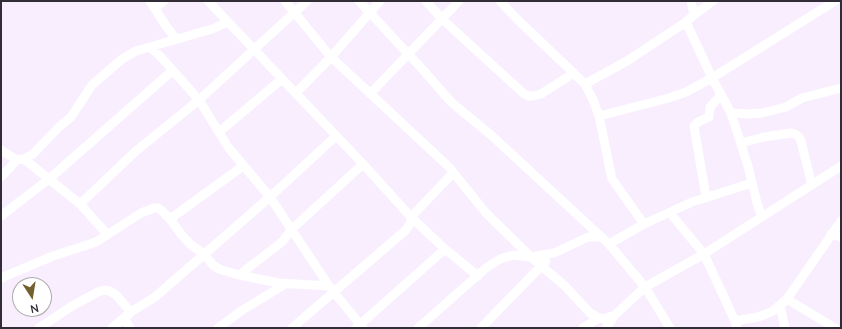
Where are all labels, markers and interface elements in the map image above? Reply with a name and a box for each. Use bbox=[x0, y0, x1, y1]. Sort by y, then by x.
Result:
north arrow bbox=[12, 277, 52, 317]
text: N bbox=[29, 300, 40, 316]

